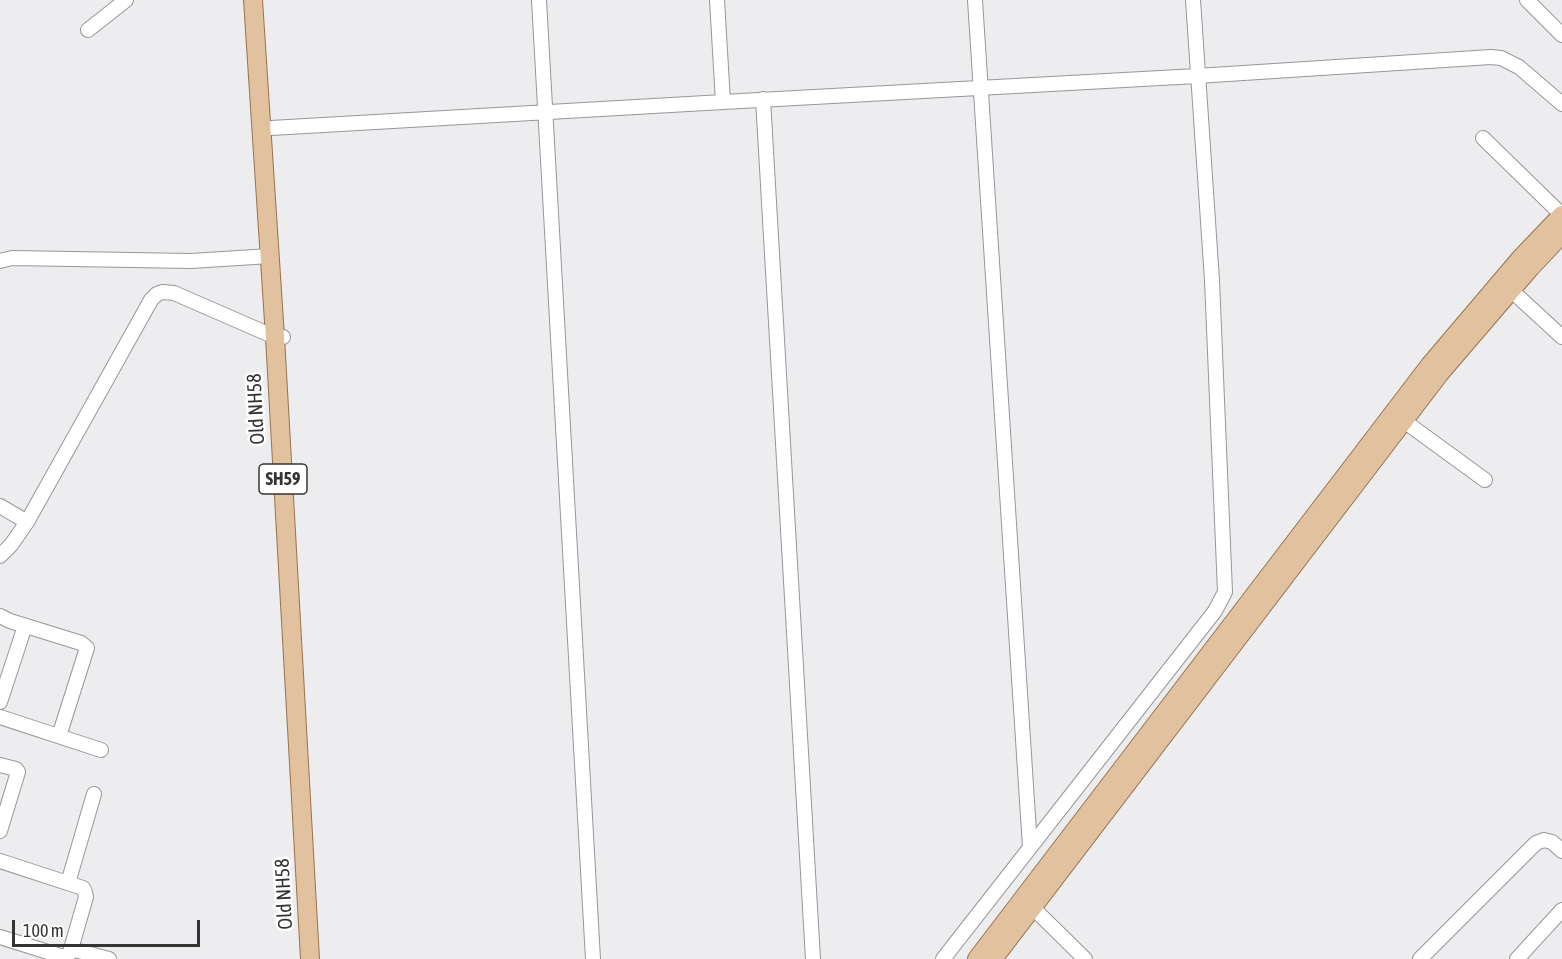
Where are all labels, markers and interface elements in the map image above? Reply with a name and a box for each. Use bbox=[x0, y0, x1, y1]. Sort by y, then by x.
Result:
street label: Old NH58 bbox=[242, 373, 270, 445]
road number: SH59 bbox=[259, 464, 307, 494]
street label: Old NH58 bbox=[270, 858, 298, 930]
scale bar bbox=[15, 908, 202, 946]
text: 100 m bbox=[23, 920, 64, 941]

